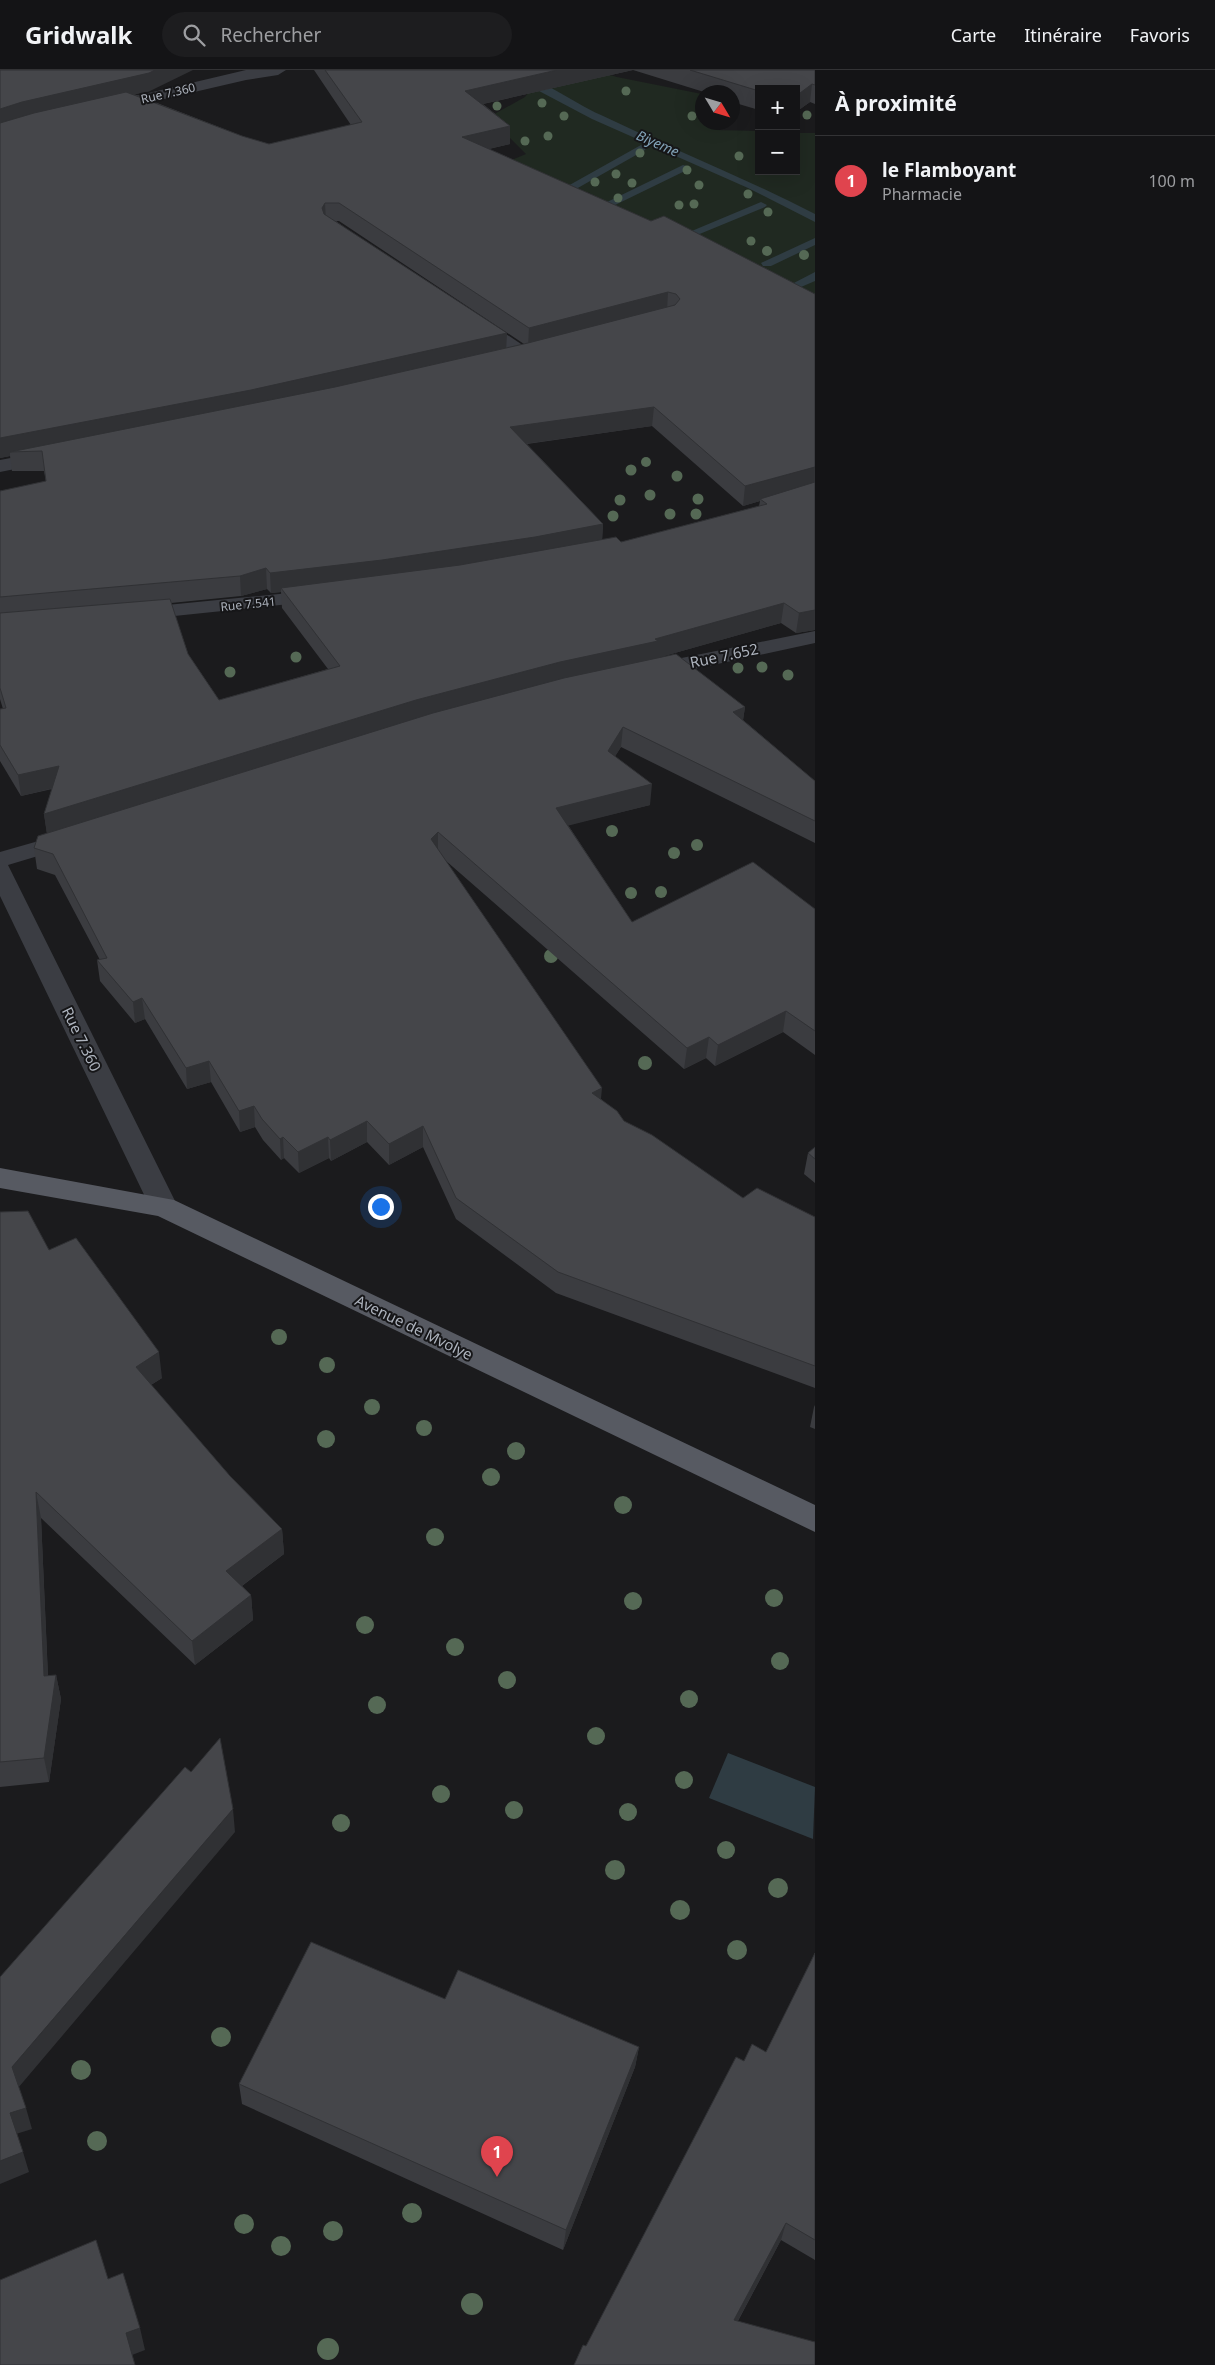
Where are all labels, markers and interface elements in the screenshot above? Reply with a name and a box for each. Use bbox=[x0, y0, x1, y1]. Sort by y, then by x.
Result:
search box bbox=[162, 12, 512, 57]
text: Gridwalk bbox=[25, 18, 132, 51]
icon: search bbox=[180, 21, 208, 49]
text: Rechercher bbox=[220, 22, 321, 48]
text: Carte bbox=[951, 23, 996, 47]
text: Itinéraire bbox=[1024, 23, 1102, 47]
text: Favoris bbox=[1130, 23, 1190, 47]
street label: Rue 7.360 bbox=[139, 78, 197, 108]
north arrow bbox=[695, 85, 740, 130]
map controls bbox=[755, 85, 800, 175]
button: + bbox=[755, 85, 800, 130]
text: À proximité bbox=[835, 89, 957, 117]
water label: Biyeme bbox=[634, 125, 682, 161]
button: − bbox=[755, 130, 800, 175]
text: le Flamboyant bbox=[882, 157, 1016, 183]
text: 1 bbox=[846, 170, 856, 192]
text: 100 m bbox=[1148, 170, 1195, 192]
text: Pharmacie bbox=[882, 183, 962, 205]
street label: Rue 7.541 bbox=[220, 593, 276, 615]
street label: Rue 7.652 bbox=[688, 638, 760, 672]
street label: Rue 7.360 bbox=[58, 1003, 106, 1075]
your location bbox=[368, 1194, 394, 1220]
street label: Avenue de Mvolye bbox=[352, 1290, 476, 1364]
pin: 1 bbox=[481, 2136, 513, 2177]

